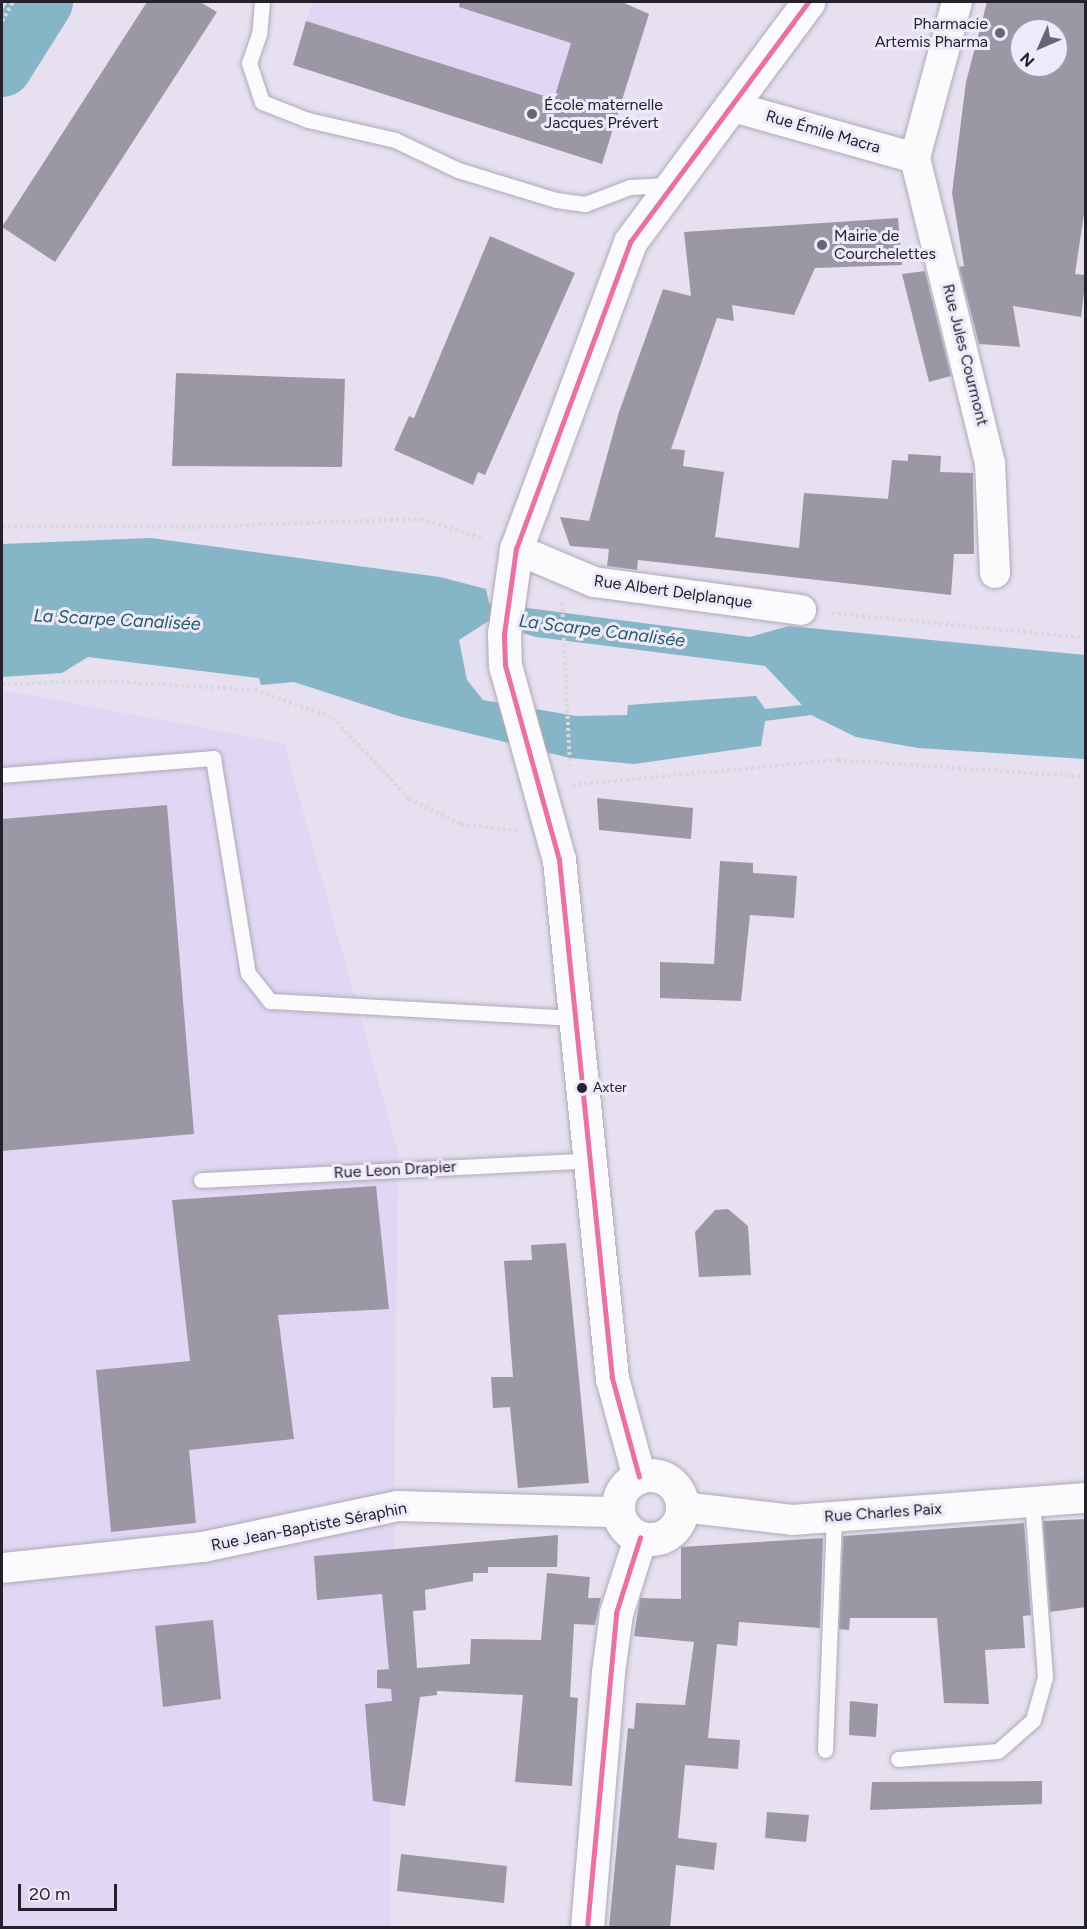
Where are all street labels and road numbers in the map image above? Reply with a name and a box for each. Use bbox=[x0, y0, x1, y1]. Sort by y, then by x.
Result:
street label: Rue Émile Macra bbox=[763, 106, 883, 158]
street label: Rue Jules Courmont bbox=[938, 282, 992, 428]
street label: Rue Albert Delplanque bbox=[593, 571, 753, 613]
street label: Rue Leon Drapier bbox=[333, 1157, 457, 1183]
street label: Rue Jean-Baptiste Séraphin bbox=[210, 1499, 408, 1555]
street label: Rue Charles Paix bbox=[824, 1499, 942, 1527]

